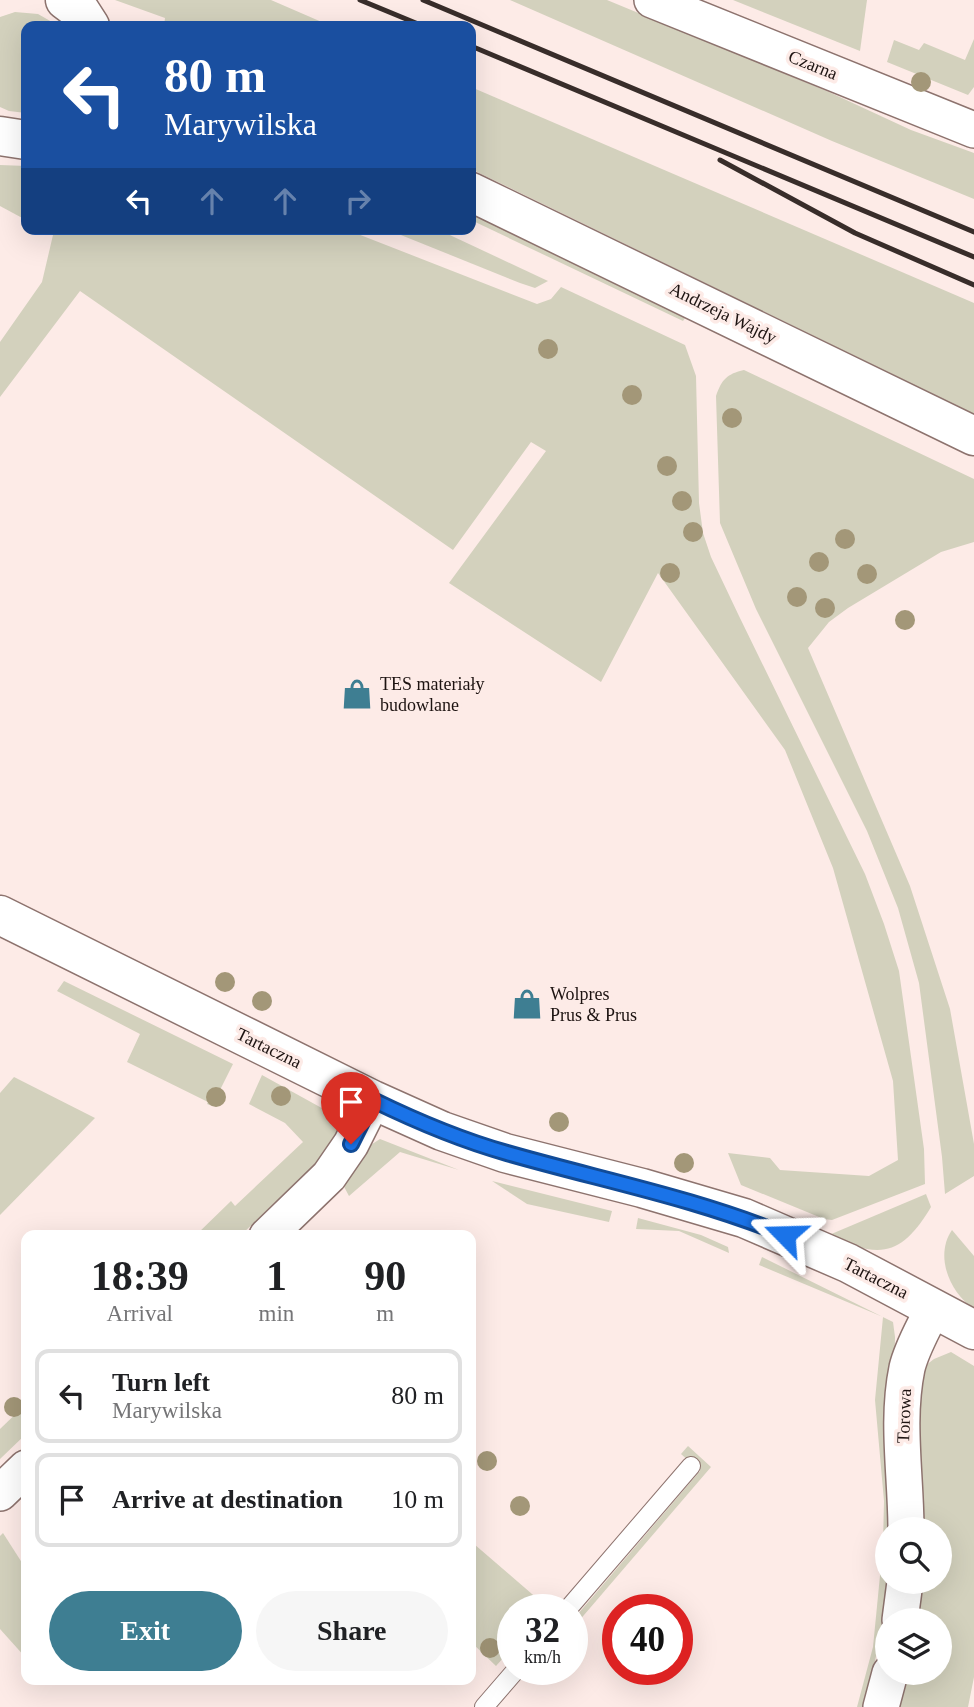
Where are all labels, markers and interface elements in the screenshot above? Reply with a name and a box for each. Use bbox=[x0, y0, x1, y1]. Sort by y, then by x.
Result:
street label: Czarna bbox=[786, 46, 840, 84]
text: 80 m bbox=[164, 48, 266, 103]
icon: left bbox=[49, 49, 140, 140]
text: Marywilska bbox=[164, 106, 317, 142]
icon: left bbox=[120, 182, 158, 220]
icon: ahead bbox=[193, 182, 231, 220]
icon: ahead bbox=[266, 182, 304, 220]
icon: right bbox=[339, 182, 377, 220]
street label: Andrzeja Wajdy bbox=[666, 278, 780, 348]
place label: TES materiały budowlane bbox=[380, 674, 484, 715]
shop icon: TES materiały budowlane bbox=[340, 677, 374, 711]
place label: Wolpres Prus & Prus bbox=[550, 984, 637, 1025]
shop icon: Wolpres Prus & Prus bbox=[510, 987, 544, 1021]
street label: Tartaczna bbox=[233, 1024, 305, 1072]
pin bbox=[321, 1072, 381, 1144]
icon: arrive bbox=[332, 1083, 370, 1121]
position arrow bbox=[748, 1198, 822, 1272]
text: 18:39 bbox=[91, 1253, 189, 1299]
text: 1 bbox=[266, 1253, 287, 1299]
text: 90 bbox=[364, 1253, 406, 1299]
street label: Tartaczna bbox=[840, 1253, 912, 1303]
text: Arrival bbox=[107, 1301, 173, 1326]
text: min bbox=[259, 1301, 294, 1326]
text: m bbox=[376, 1301, 394, 1326]
text: Turn left bbox=[112, 1368, 210, 1397]
icon: left bbox=[53, 1377, 91, 1415]
text: 80 m bbox=[391, 1381, 444, 1410]
street label: Torowa bbox=[893, 1388, 915, 1444]
text: Marywilska bbox=[112, 1398, 222, 1423]
icon: arrive bbox=[53, 1481, 91, 1519]
text: Arrive at destination bbox=[112, 1485, 343, 1514]
text: 10 m bbox=[391, 1485, 444, 1514]
map controls bbox=[875, 1517, 952, 1685]
button: search bbox=[875, 1517, 952, 1594]
button: Exit bbox=[49, 1591, 242, 1671]
button: Share bbox=[256, 1591, 448, 1671]
speed limit sign: 40 bbox=[602, 1594, 693, 1685]
button: layers bbox=[875, 1608, 952, 1685]
text: 32 bbox=[525, 1611, 560, 1650]
text: km/h bbox=[524, 1647, 561, 1667]

